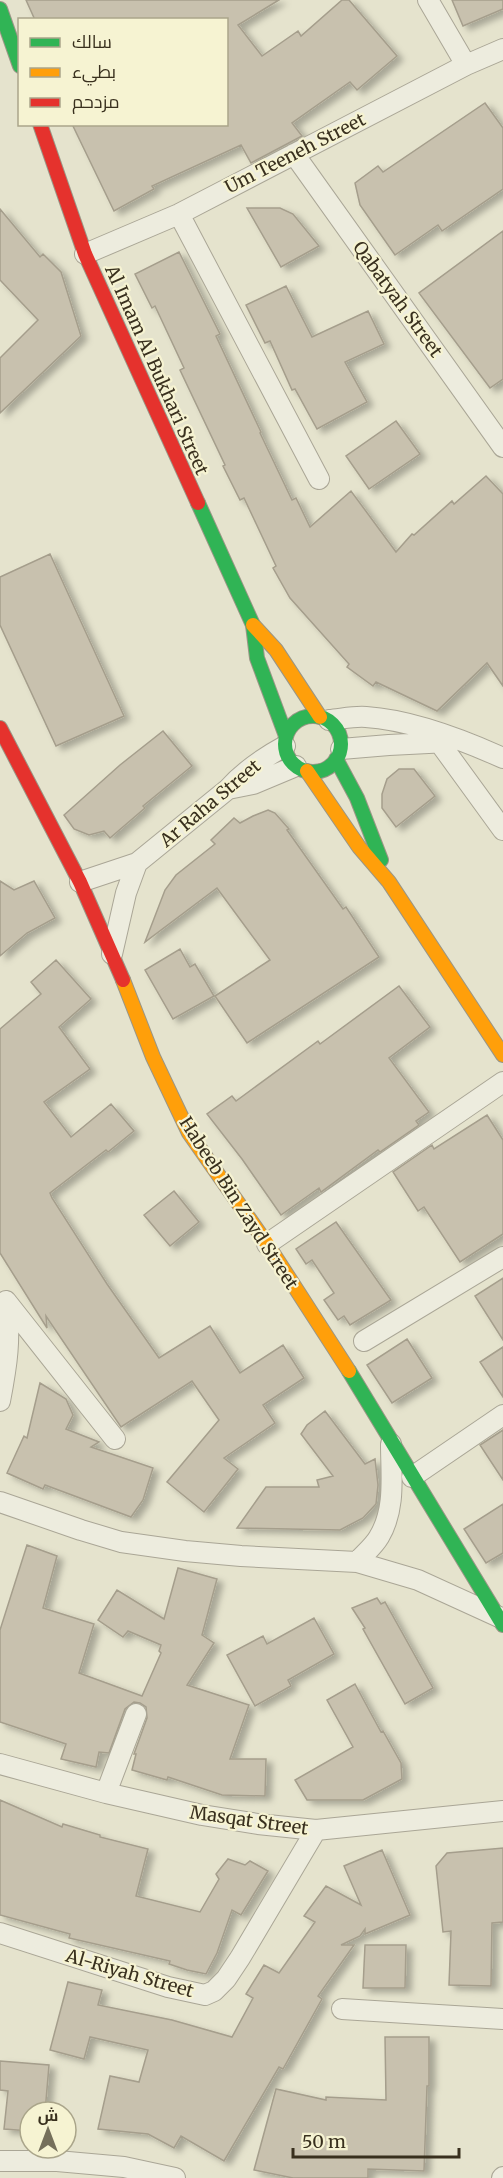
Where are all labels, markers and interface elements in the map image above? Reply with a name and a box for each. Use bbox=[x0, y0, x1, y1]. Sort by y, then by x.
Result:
legend bbox=[18, 18, 228, 126]
text: سالك bbox=[72, 30, 112, 53]
text: بطيء bbox=[72, 60, 116, 86]
text: مزدحم bbox=[72, 90, 120, 114]
street label: Um Teeneh Street bbox=[221, 108, 369, 198]
street label: Qabatyah Street bbox=[348, 236, 448, 362]
street label: Al Imam Al Bukhari Street bbox=[100, 261, 214, 479]
street label: Ar Raha Street bbox=[154, 754, 265, 853]
street label: Habeeb Bin Zayd Street bbox=[175, 1112, 303, 1294]
street label: Masqat Street bbox=[188, 1800, 310, 1840]
street label: Al-Riyah Street bbox=[62, 1943, 197, 2002]
north arrow bbox=[18, 2100, 78, 2160]
text: ش bbox=[38, 2105, 58, 2125]
scale bar bbox=[293, 2121, 460, 2159]
text: 50 m bbox=[302, 2130, 346, 2153]

